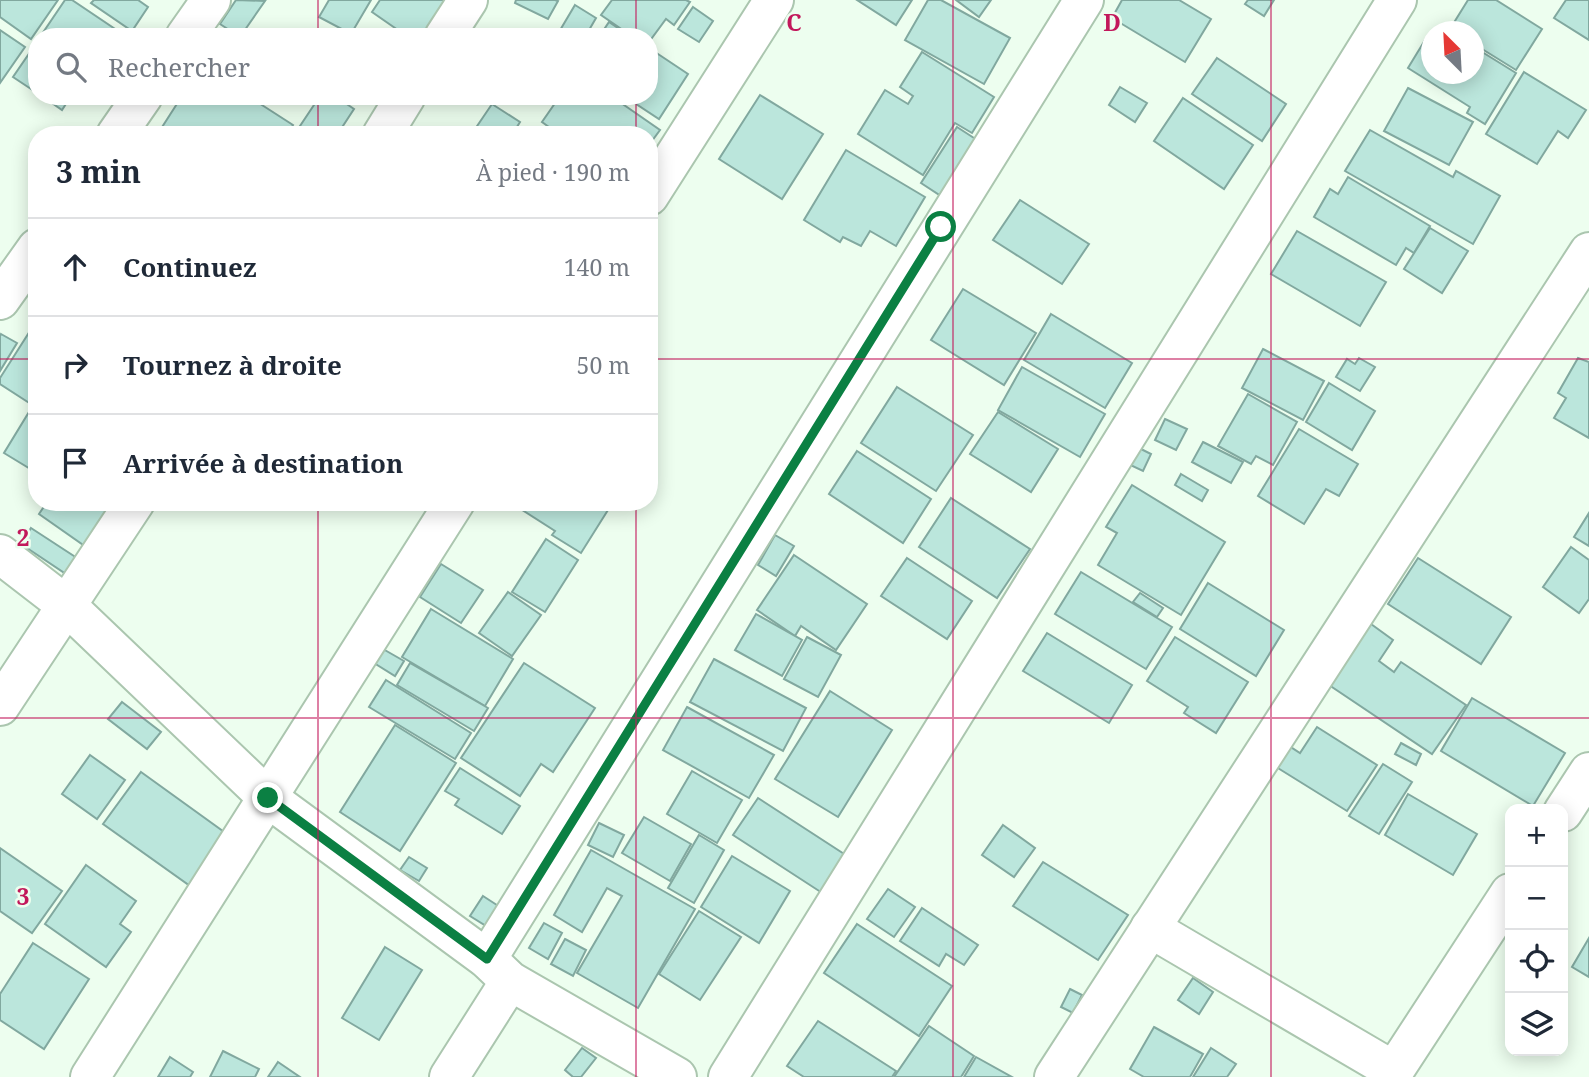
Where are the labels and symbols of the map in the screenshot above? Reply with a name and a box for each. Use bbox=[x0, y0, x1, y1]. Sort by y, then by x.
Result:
text: C bbox=[786, 6, 802, 38]
text: D bbox=[1103, 6, 1121, 38]
north arrow bbox=[1421, 21, 1484, 84]
route start bbox=[925, 211, 956, 242]
text: 2 bbox=[17, 521, 30, 553]
route end bbox=[252, 782, 283, 813]
text: 3 bbox=[17, 880, 30, 912]

